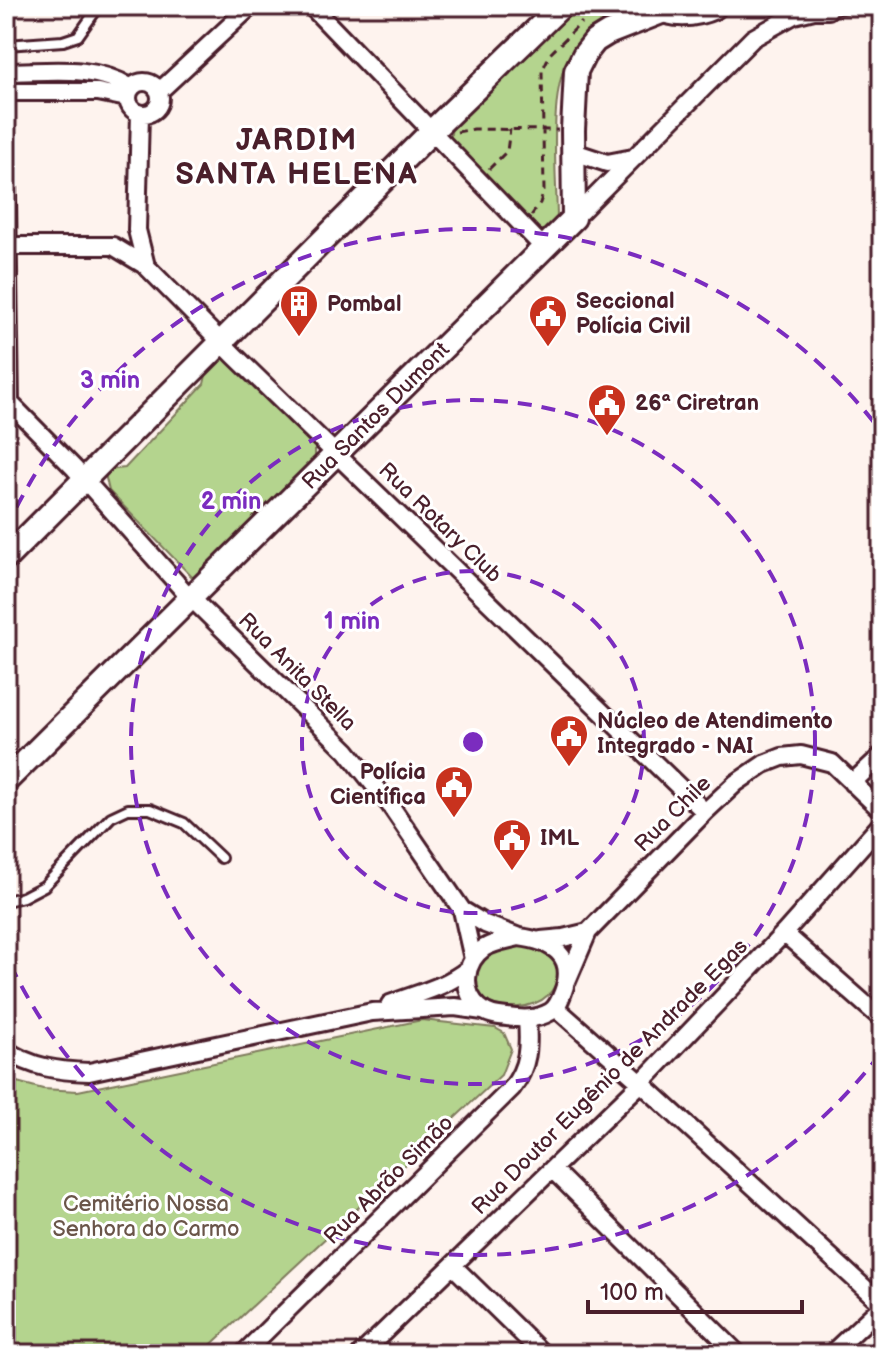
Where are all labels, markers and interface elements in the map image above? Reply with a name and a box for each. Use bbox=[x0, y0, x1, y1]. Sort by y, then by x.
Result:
district label: JARDIM SANTA HELENA bbox=[175, 123, 419, 193]
building icon: Pombal bbox=[278, 283, 320, 338]
place label: Seccional Polícia Civil bbox=[576, 288, 691, 340]
place label: Pombal bbox=[327, 291, 401, 318]
public building icon: Seccional Polícia Civil bbox=[527, 293, 569, 348]
street label: Rua Santos Dumont bbox=[297, 336, 456, 495]
text: 3 min bbox=[80, 366, 140, 395]
public building icon: 26ª Ciretran bbox=[586, 382, 628, 437]
place label: 26ª Ciretran bbox=[635, 390, 759, 417]
street label: Rua Rotary Club bbox=[373, 457, 507, 589]
text: 2 min bbox=[201, 487, 261, 516]
street label: Rua Anita Stella bbox=[232, 607, 362, 737]
text: 1 min bbox=[324, 607, 380, 636]
place label: Núcleo de Atendimento Integrado - NAI bbox=[597, 708, 833, 760]
public building icon: Núcleo de Atendimento Integrado - NAI bbox=[548, 713, 590, 768]
centre of rings bbox=[459, 728, 487, 756]
place label: Polícia Científica bbox=[330, 759, 426, 811]
public building icon: Polícia Científica bbox=[433, 764, 475, 819]
street label: Rua Chile bbox=[629, 770, 717, 858]
public building icon: IML bbox=[491, 817, 533, 872]
place label: IML bbox=[540, 825, 579, 852]
street label: Rua Doutor Eugênio de Andrade Egas bbox=[466, 933, 754, 1221]
street label: Rua Abrão Simão bbox=[319, 1110, 459, 1250]
park label: Cemitério Nossa Senhora do Carmo bbox=[52, 1191, 240, 1243]
scale bar bbox=[588, 1264, 802, 1314]
text: 100 m bbox=[600, 1278, 664, 1307]

